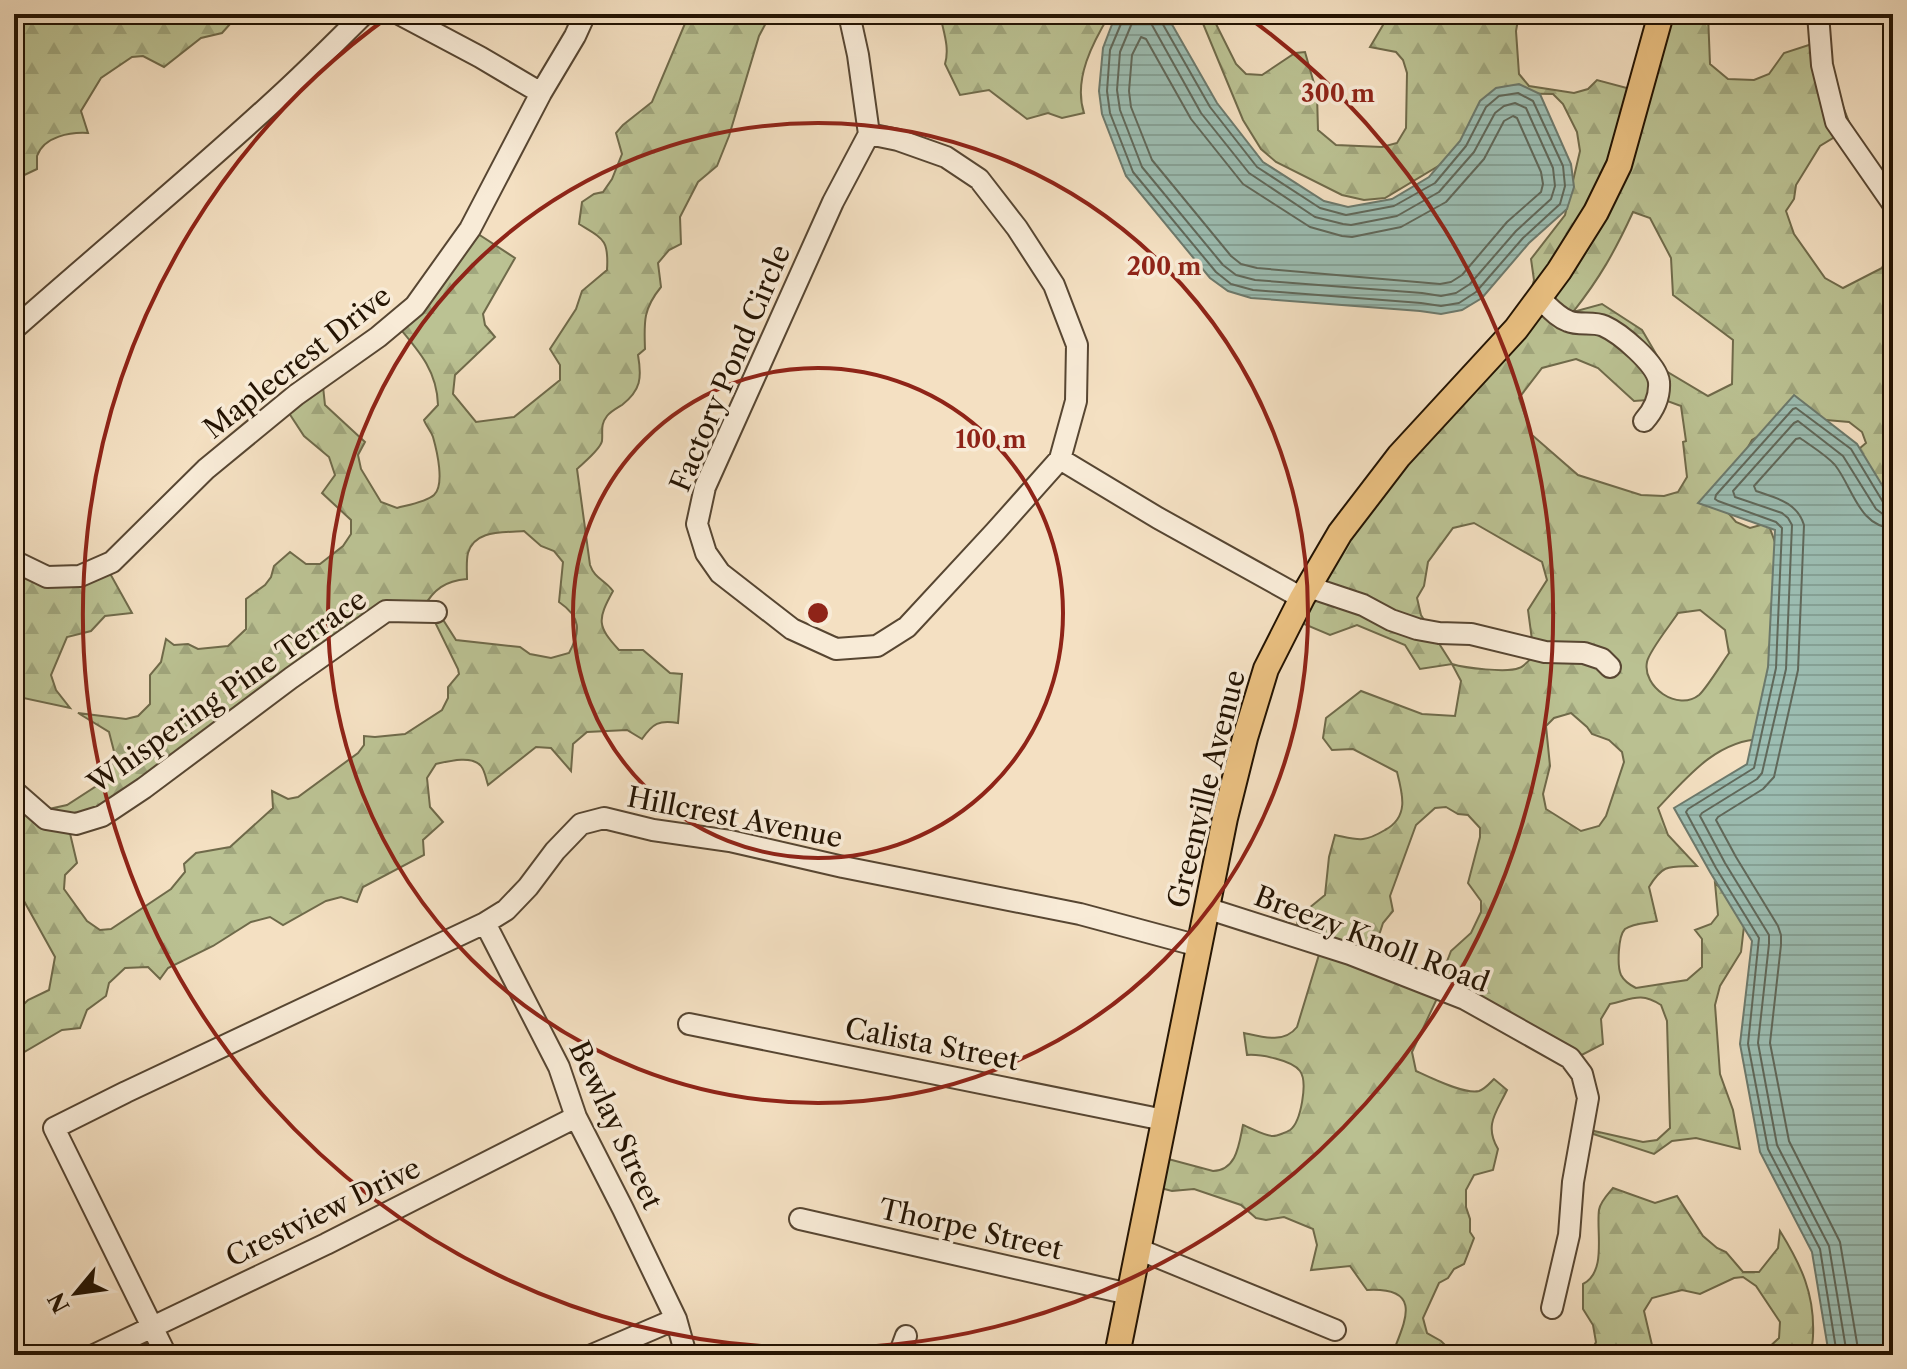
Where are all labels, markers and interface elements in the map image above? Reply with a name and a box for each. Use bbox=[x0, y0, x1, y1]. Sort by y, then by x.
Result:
text: 300 m bbox=[1301, 79, 1375, 108]
street label: Factory Pond Circle bbox=[663, 239, 797, 497]
text: 200 m bbox=[1127, 252, 1201, 281]
street label: Maplecrest Drive bbox=[197, 278, 397, 446]
text: 100 m bbox=[955, 425, 1027, 454]
street label: Whispering Pine Terrace bbox=[80, 582, 373, 801]
centre of rings bbox=[804, 599, 832, 627]
street label: Greenville Avenue bbox=[1160, 667, 1252, 911]
street label: Hillcrest Avenue bbox=[624, 779, 846, 855]
street label: Breezy Knoll Road bbox=[1250, 879, 1494, 999]
street label: Calista Street bbox=[842, 1010, 1022, 1078]
street label: Bewlay Street bbox=[562, 1035, 670, 1215]
street label: Crestview Drive bbox=[220, 1150, 426, 1274]
street label: Thorpe Street bbox=[876, 1191, 1066, 1267]
north arrow bbox=[36, 1253, 116, 1333]
text: N bbox=[43, 1288, 75, 1317]

